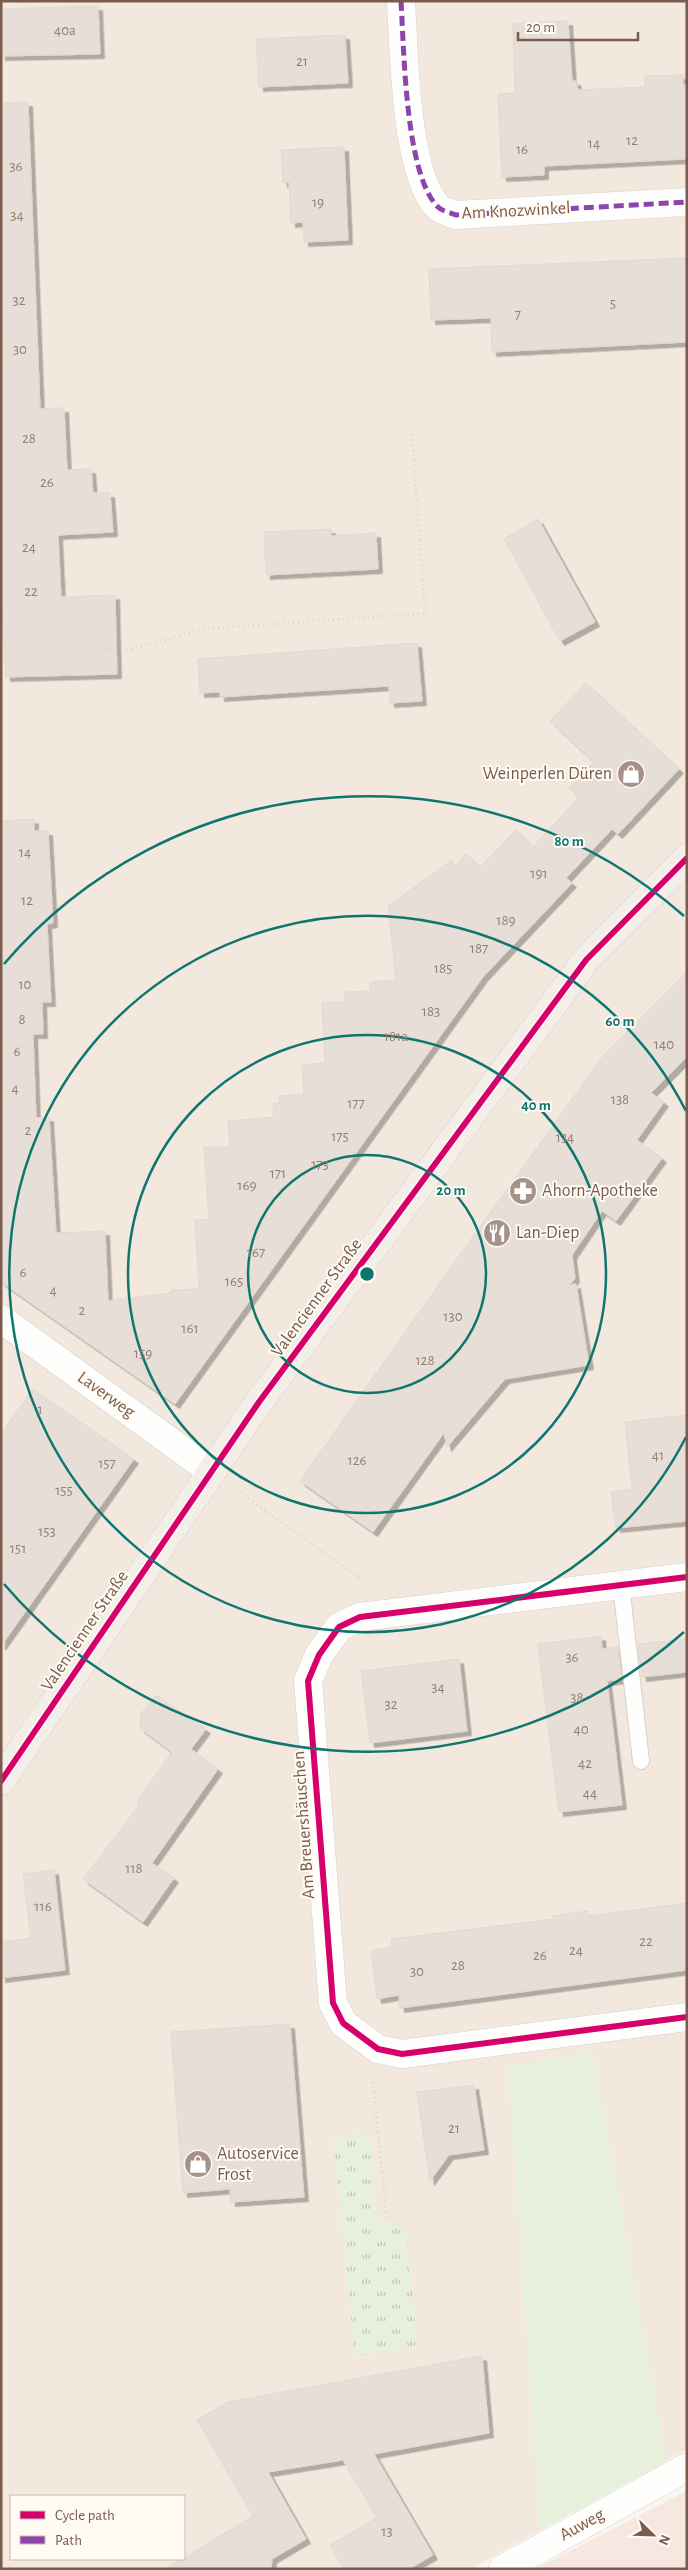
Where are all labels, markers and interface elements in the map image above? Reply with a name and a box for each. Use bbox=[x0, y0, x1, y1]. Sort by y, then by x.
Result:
scale bar bbox=[518, 10, 638, 42]
text: 20 m bbox=[526, 20, 555, 35]
house number: 40a bbox=[54, 23, 76, 38]
house number: 21 bbox=[296, 54, 308, 69]
house number: 12 bbox=[626, 133, 638, 148]
house number: 14 bbox=[588, 136, 600, 151]
house number: 16 bbox=[516, 142, 528, 157]
house number: 36 bbox=[9, 159, 23, 174]
house number: 19 bbox=[312, 195, 324, 210]
street label: Am Knozwinkel bbox=[461, 199, 571, 223]
house number: 34 bbox=[10, 208, 24, 223]
house number: 32 bbox=[12, 293, 26, 308]
house number: 5 bbox=[610, 296, 616, 311]
house number: 7 bbox=[515, 307, 521, 322]
house number: 30 bbox=[13, 342, 27, 357]
house number: 28 bbox=[22, 431, 36, 446]
house number: 26 bbox=[40, 475, 54, 490]
house number: 24 bbox=[22, 540, 36, 555]
house number: 22 bbox=[24, 584, 38, 599]
shop icon: Weinperlen Düren bbox=[616, 759, 646, 789]
place label: Weinperlen Düren bbox=[482, 765, 612, 783]
text: 80 m bbox=[554, 834, 584, 849]
house number: 14 bbox=[19, 845, 31, 860]
house number: 191 bbox=[530, 866, 548, 881]
house number: 12 bbox=[21, 893, 33, 908]
house number: 189 bbox=[496, 913, 516, 928]
house number: 187 bbox=[470, 941, 488, 956]
house number: 185 bbox=[434, 961, 452, 976]
house number: 10 bbox=[18, 977, 32, 992]
house number: 183 bbox=[422, 1004, 440, 1019]
house number: 8 bbox=[18, 1012, 26, 1027]
text: 60 m bbox=[605, 1014, 635, 1029]
house number: 181a bbox=[384, 1029, 408, 1044]
house number: 140 bbox=[654, 1037, 674, 1052]
house number: 6 bbox=[13, 1044, 21, 1059]
house number: 4 bbox=[11, 1081, 19, 1096]
house number: 138 bbox=[611, 1092, 629, 1107]
house number: 177 bbox=[347, 1096, 365, 1111]
text: 40 m bbox=[521, 1098, 551, 1113]
house number: 2 bbox=[25, 1123, 32, 1138]
house number: 175 bbox=[331, 1129, 349, 1144]
house number: 134 bbox=[556, 1130, 574, 1145]
house number: 173 bbox=[311, 1157, 329, 1172]
house number: 171 bbox=[270, 1166, 286, 1181]
pharmacy icon: Ahorn-Apotheke bbox=[508, 1176, 538, 1206]
house number: 169 bbox=[237, 1178, 257, 1193]
place label: Ahorn-Apotheke bbox=[542, 1182, 658, 1200]
text: 20 m bbox=[436, 1183, 466, 1198]
restaurant icon: Lan-Diep bbox=[482, 1218, 512, 1248]
place label: Lan-Diep bbox=[516, 1224, 579, 1242]
street label: Valencienner Straße bbox=[268, 1236, 366, 1360]
house number: 167 bbox=[247, 1245, 265, 1260]
house number: 6 bbox=[19, 1265, 27, 1280]
centre of rings bbox=[358, 1265, 376, 1283]
house number: 165 bbox=[225, 1274, 243, 1289]
house number: 4 bbox=[49, 1283, 57, 1298]
house number: 2 bbox=[79, 1303, 86, 1318]
house number: 130 bbox=[443, 1309, 463, 1324]
house number: 161 bbox=[181, 1321, 199, 1336]
house number: 159 bbox=[134, 1346, 152, 1361]
house number: 128 bbox=[415, 1353, 435, 1368]
street label: Laverweg bbox=[74, 1368, 138, 1422]
house number: 1 bbox=[37, 1402, 43, 1417]
house number: 41 bbox=[652, 1448, 664, 1463]
house number: 126 bbox=[347, 1453, 367, 1468]
house number: 157 bbox=[98, 1456, 116, 1471]
house number: 155 bbox=[55, 1483, 73, 1498]
house number: 153 bbox=[38, 1524, 56, 1539]
house number: 151 bbox=[10, 1541, 26, 1556]
street label: Valencienner Straße bbox=[38, 1567, 132, 1695]
house number: 36 bbox=[565, 1650, 579, 1665]
house number: 34 bbox=[431, 1680, 445, 1695]
house number: 38 bbox=[570, 1690, 584, 1705]
house number: 32 bbox=[384, 1697, 398, 1712]
house number: 40 bbox=[573, 1722, 589, 1737]
street label: Am Breuershäuschen bbox=[290, 1750, 318, 1900]
house number: 42 bbox=[578, 1756, 592, 1771]
house number: 44 bbox=[583, 1786, 597, 1801]
house number: 118 bbox=[125, 1861, 143, 1876]
house number: 116 bbox=[34, 1899, 52, 1914]
house number: 22 bbox=[639, 1934, 653, 1949]
house number: 24 bbox=[569, 1943, 583, 1958]
house number: 26 bbox=[533, 1948, 547, 1963]
house number: 28 bbox=[451, 1958, 465, 1973]
house number: 30 bbox=[410, 1964, 424, 1979]
house number: 21 bbox=[448, 2121, 460, 2136]
place label: Autoservice Frost bbox=[217, 2145, 299, 2184]
shop icon: Autoservice Frost bbox=[183, 2149, 213, 2179]
legend bbox=[10, 2495, 185, 2560]
street label: Auweg bbox=[557, 2505, 607, 2544]
text: Cycle path bbox=[55, 2508, 115, 2523]
north arrow bbox=[628, 2510, 678, 2560]
house number: 13 bbox=[381, 2524, 393, 2539]
text: N bbox=[656, 2532, 672, 2547]
text: Path bbox=[55, 2533, 82, 2548]

